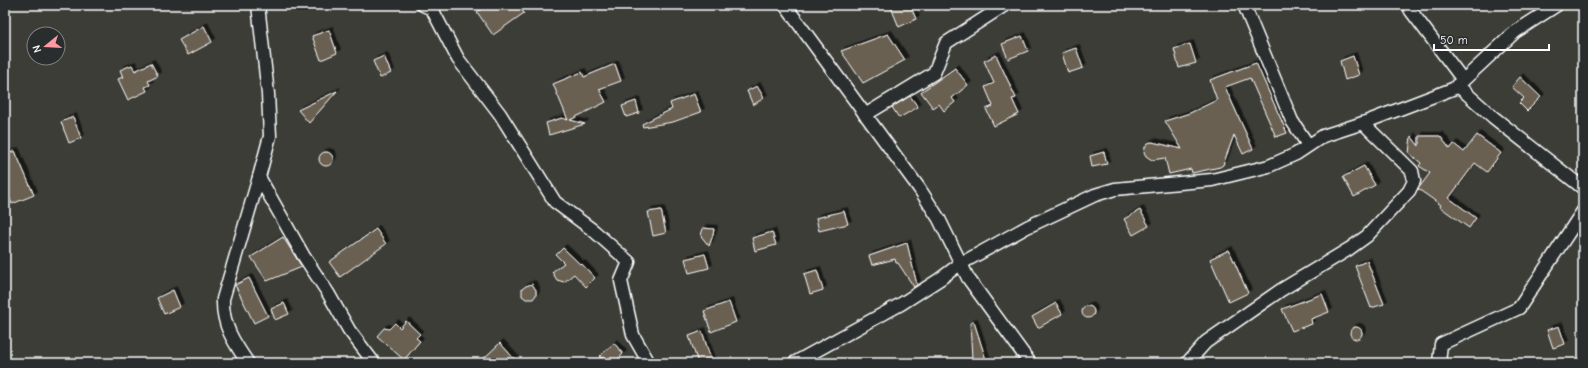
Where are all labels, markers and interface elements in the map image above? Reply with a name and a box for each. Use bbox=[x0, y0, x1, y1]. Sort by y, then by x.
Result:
north arrow bbox=[26, 26, 66, 66]
scale bar bbox=[1434, 26, 1549, 52]
text: 50 m bbox=[1440, 33, 1468, 47]
text: N bbox=[30, 44, 44, 54]

